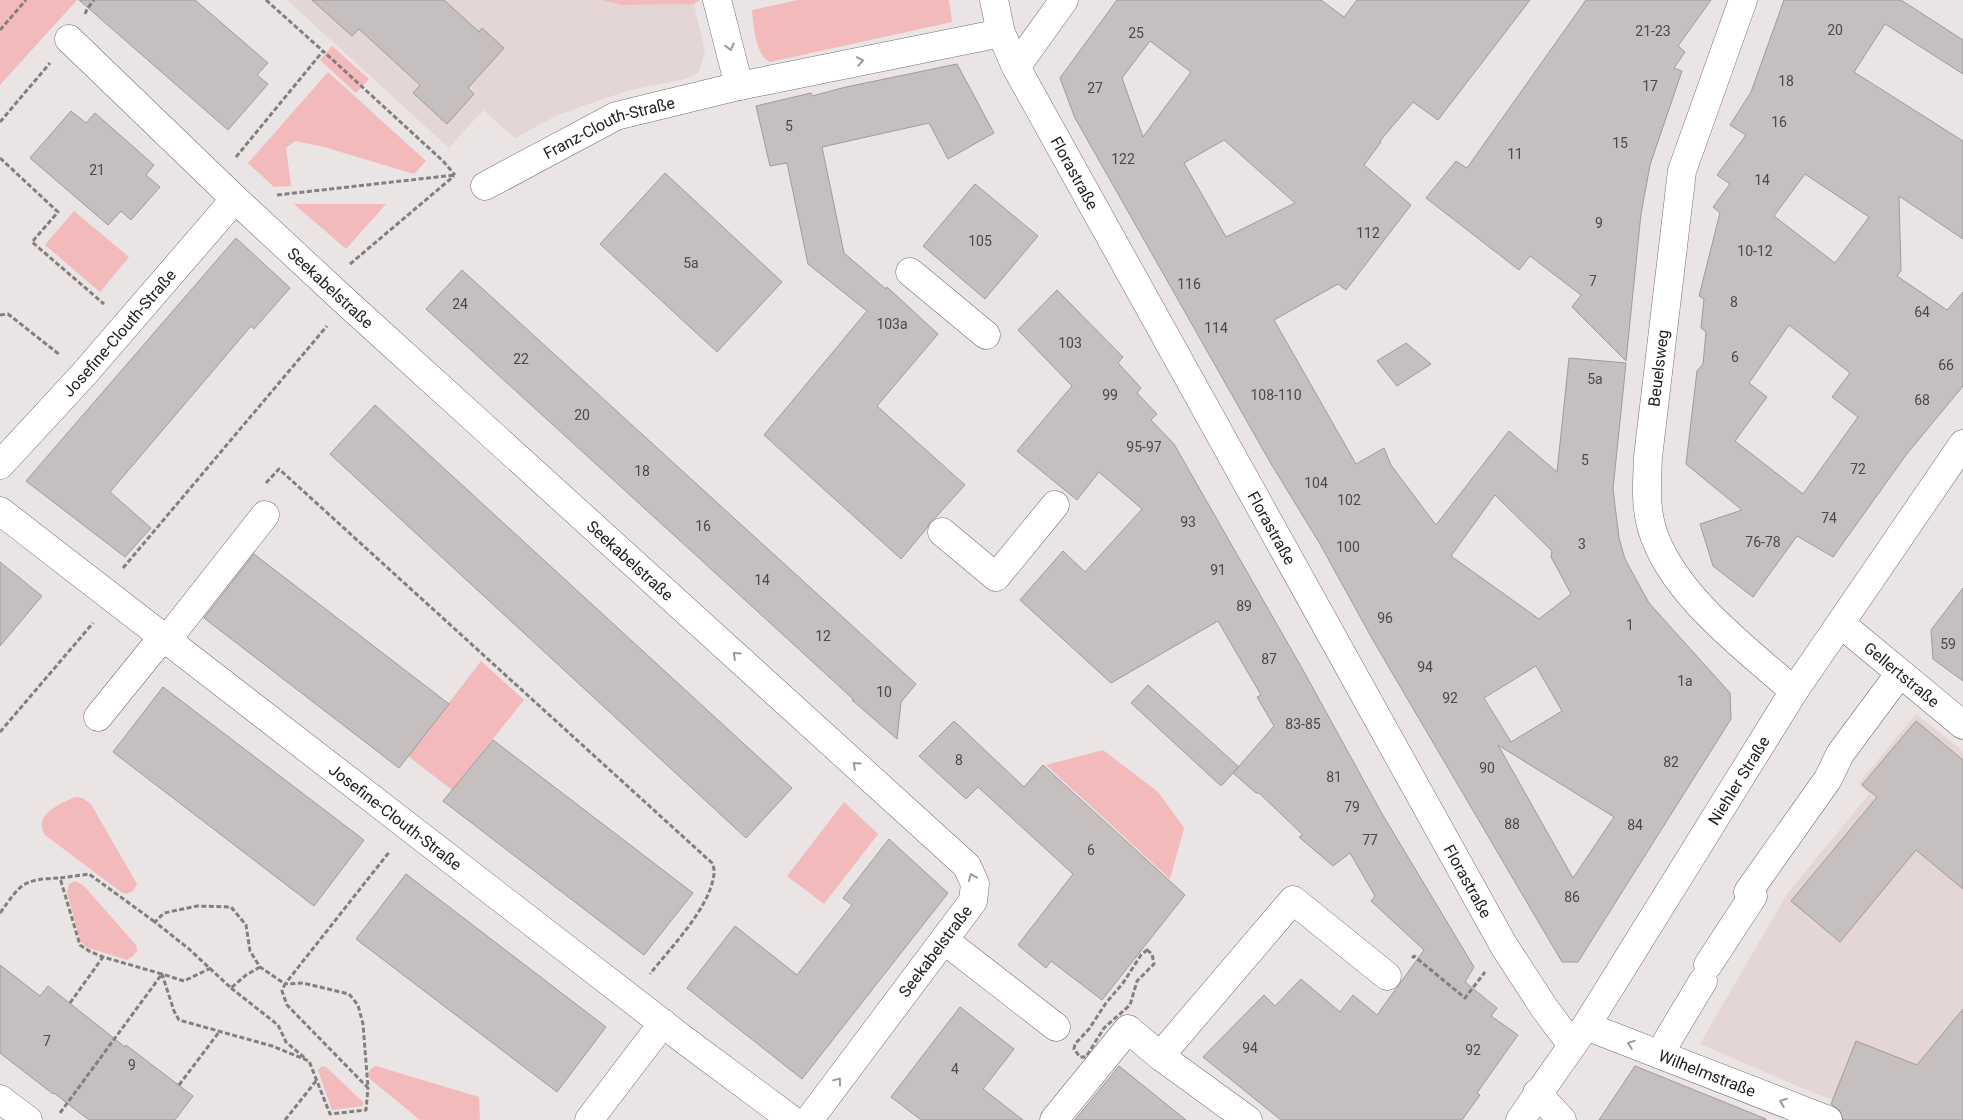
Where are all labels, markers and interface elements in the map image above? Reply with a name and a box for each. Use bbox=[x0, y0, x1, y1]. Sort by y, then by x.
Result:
house number: 20 bbox=[1827, 22, 1843, 38]
house number: 21-23 bbox=[1635, 23, 1671, 39]
house number: 25 bbox=[1128, 25, 1144, 41]
one-way arrow bbox=[724, 43, 734, 51]
one-way arrow bbox=[855, 57, 864, 67]
house number: 18 bbox=[1778, 73, 1794, 89]
house number: 17 bbox=[1642, 78, 1658, 94]
house number: 27 bbox=[1087, 80, 1103, 96]
street label: Franz-Clouth-Straße bbox=[540, 93, 677, 163]
house number: 16 bbox=[1771, 114, 1787, 130]
house number: 5 bbox=[785, 118, 793, 134]
street label: Florastraße bbox=[1046, 133, 1102, 213]
house number: 15 bbox=[1612, 135, 1628, 151]
house number: 11 bbox=[1507, 146, 1523, 162]
house number: 122 bbox=[1111, 151, 1135, 167]
house number: 21 bbox=[89, 162, 105, 178]
house number: 14 bbox=[1754, 172, 1770, 188]
house number: 9 bbox=[1595, 215, 1603, 231]
house number: 112 bbox=[1356, 225, 1380, 241]
house number: 105 bbox=[968, 233, 992, 249]
house number: 10-12 bbox=[1737, 243, 1773, 259]
street label: Seekabelstraße bbox=[283, 244, 377, 332]
house number: 5a bbox=[683, 255, 699, 271]
street label: Josefine-Clouth-Straße bbox=[59, 266, 180, 401]
house number: 7 bbox=[1589, 273, 1597, 289]
house number: 116 bbox=[1177, 276, 1201, 292]
house number: 8 bbox=[1730, 294, 1738, 310]
house number: 24 bbox=[452, 296, 468, 312]
house number: 64 bbox=[1914, 304, 1930, 320]
house number: 103a bbox=[876, 316, 908, 332]
house number: 114 bbox=[1204, 320, 1228, 336]
street label: Beuelsweg bbox=[1644, 328, 1673, 408]
house number: 103 bbox=[1058, 335, 1082, 351]
house number: 6 bbox=[1731, 349, 1739, 365]
house number: 22 bbox=[513, 351, 529, 367]
house number: 66 bbox=[1938, 357, 1954, 373]
house number: 5a bbox=[1587, 371, 1603, 387]
house number: 99 bbox=[1102, 387, 1118, 403]
house number: 108-110 bbox=[1250, 387, 1302, 403]
house number: 68 bbox=[1914, 392, 1930, 408]
house number: 20 bbox=[574, 407, 590, 423]
house number: 95-97 bbox=[1126, 439, 1162, 455]
house number: 5 bbox=[1581, 452, 1589, 468]
house number: 72 bbox=[1850, 461, 1866, 477]
house number: 18 bbox=[634, 463, 650, 479]
house number: 104 bbox=[1304, 475, 1328, 491]
street label: Florastraße bbox=[1243, 488, 1299, 568]
house number: 102 bbox=[1337, 492, 1361, 508]
house number: 74 bbox=[1821, 510, 1837, 526]
house number: 93 bbox=[1180, 514, 1196, 530]
street label: Seekabelstraße bbox=[583, 517, 677, 605]
house number: 16 bbox=[695, 518, 711, 534]
house number: 76-78 bbox=[1745, 534, 1781, 550]
house number: 3 bbox=[1578, 536, 1586, 552]
house number: 100 bbox=[1336, 539, 1360, 555]
house number: 91 bbox=[1210, 562, 1226, 578]
house number: 14 bbox=[754, 572, 770, 588]
house number: 89 bbox=[1236, 598, 1252, 614]
house number: 96 bbox=[1377, 610, 1393, 626]
house number: 1 bbox=[1626, 617, 1634, 633]
house number: 12 bbox=[815, 628, 831, 644]
house number: 59 bbox=[1940, 636, 1956, 652]
street label: Gellertstraße bbox=[1860, 638, 1943, 711]
house number: 87 bbox=[1261, 651, 1277, 667]
one-way arrow bbox=[732, 652, 741, 661]
house number: 94 bbox=[1417, 659, 1433, 675]
house number: 1a bbox=[1677, 673, 1693, 689]
house number: 10 bbox=[876, 684, 892, 700]
house number: 92 bbox=[1442, 690, 1458, 706]
house number: 83-85 bbox=[1285, 716, 1321, 732]
street label: Niehler Straße bbox=[1704, 733, 1774, 828]
house number: 8 bbox=[955, 752, 963, 768]
house number: 82 bbox=[1663, 754, 1679, 770]
street label: Josefine-Clouth-Straße bbox=[325, 760, 465, 874]
house number: 90 bbox=[1479, 760, 1495, 776]
one-way arrow bbox=[853, 761, 862, 770]
house number: 81 bbox=[1326, 769, 1342, 785]
house number: 79 bbox=[1344, 799, 1360, 815]
house number: 88 bbox=[1504, 816, 1520, 832]
house number: 84 bbox=[1627, 817, 1643, 833]
house number: 77 bbox=[1362, 832, 1378, 848]
street label: Florastraße bbox=[1440, 841, 1495, 921]
house number: 6 bbox=[1087, 842, 1095, 858]
one-way arrow bbox=[968, 873, 978, 882]
house number: 86 bbox=[1564, 889, 1580, 905]
street label: Seekabelstraße bbox=[895, 902, 976, 1001]
house number: 7 bbox=[43, 1033, 51, 1049]
house number: 94 bbox=[1242, 1040, 1258, 1056]
one-way arrow bbox=[1627, 1040, 1636, 1050]
house number: 92 bbox=[1465, 1042, 1481, 1058]
street label: Wilhelmstraße bbox=[1656, 1046, 1758, 1101]
house number: 9 bbox=[128, 1057, 136, 1073]
house number: 4 bbox=[951, 1061, 959, 1077]
one-way arrow bbox=[832, 1077, 841, 1087]
one-way arrow bbox=[1779, 1098, 1788, 1109]

